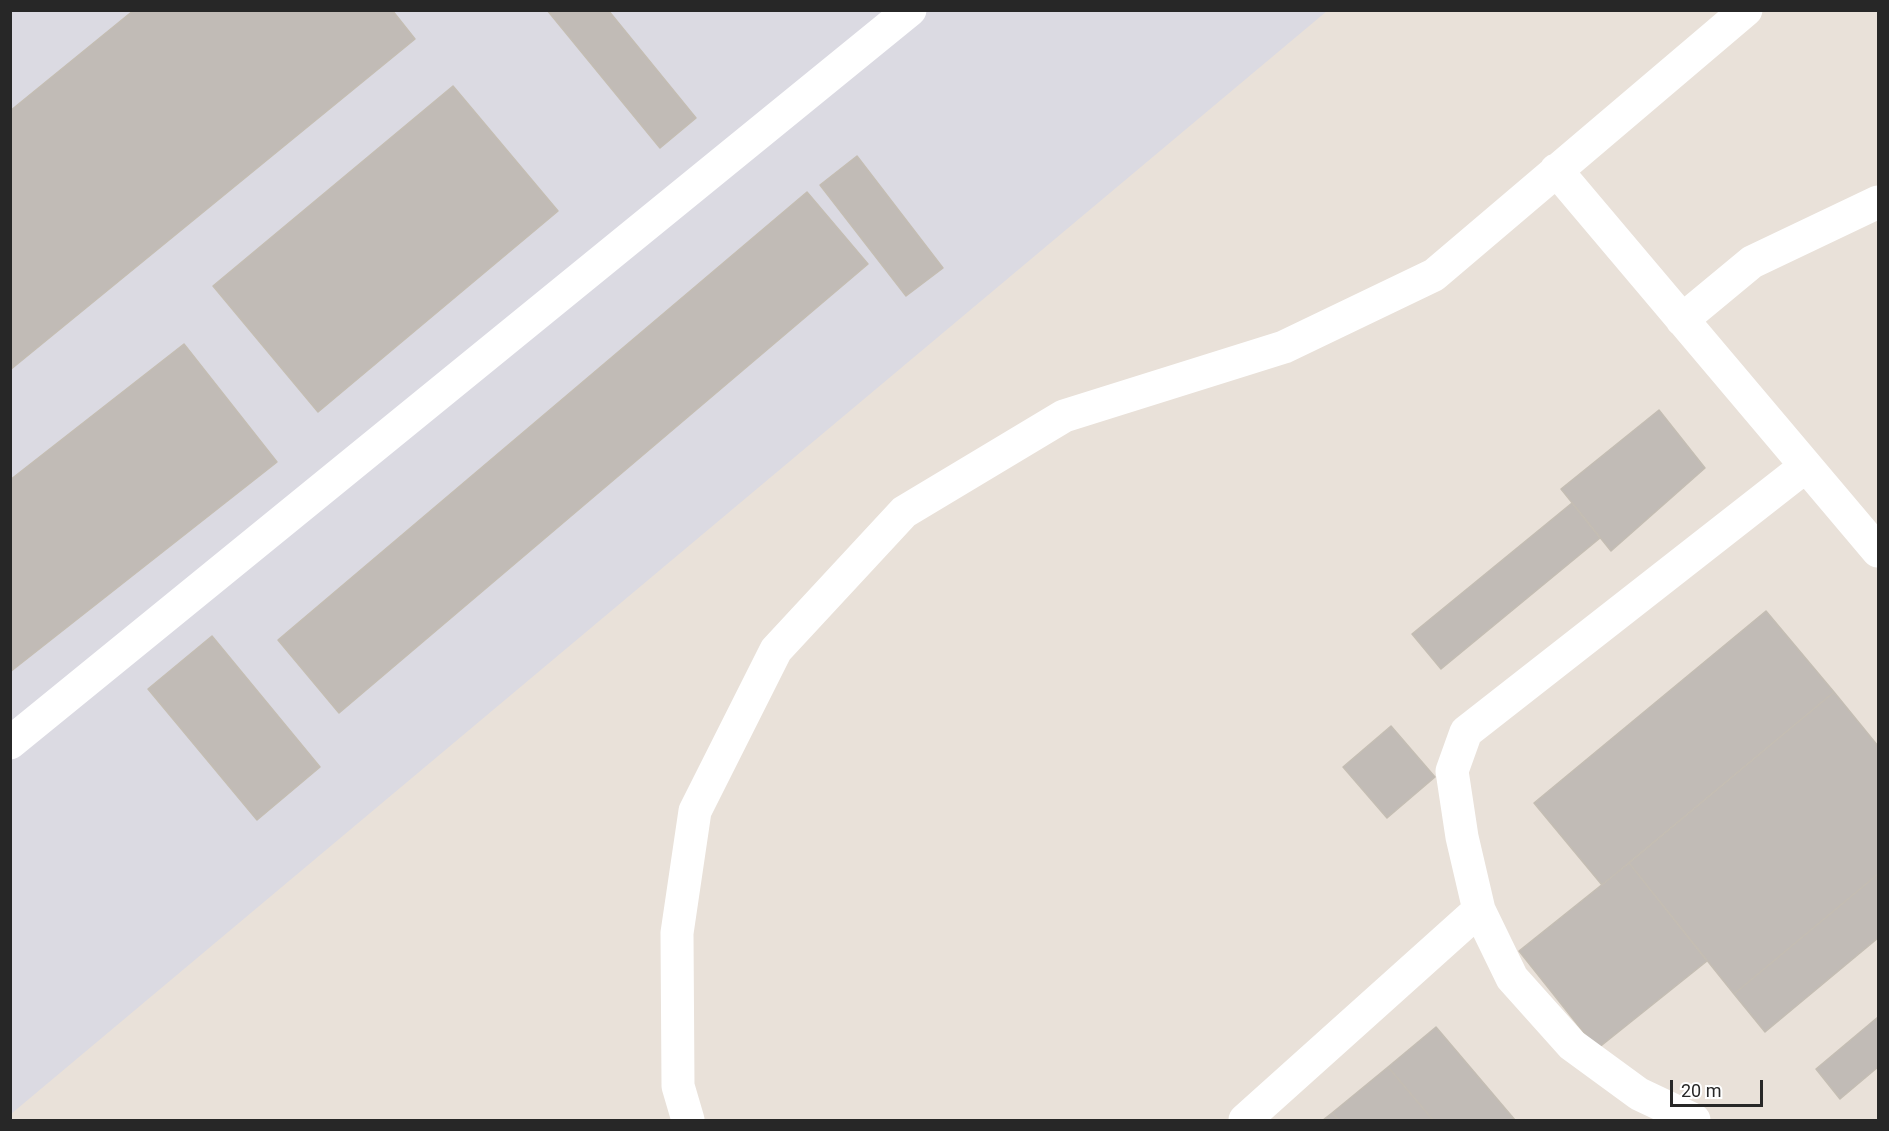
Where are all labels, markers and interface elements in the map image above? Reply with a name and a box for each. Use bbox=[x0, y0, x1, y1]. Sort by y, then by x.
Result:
scale bar bbox=[1673, 1068, 1766, 1106]
text: 20 m bbox=[1681, 1080, 1721, 1101]

